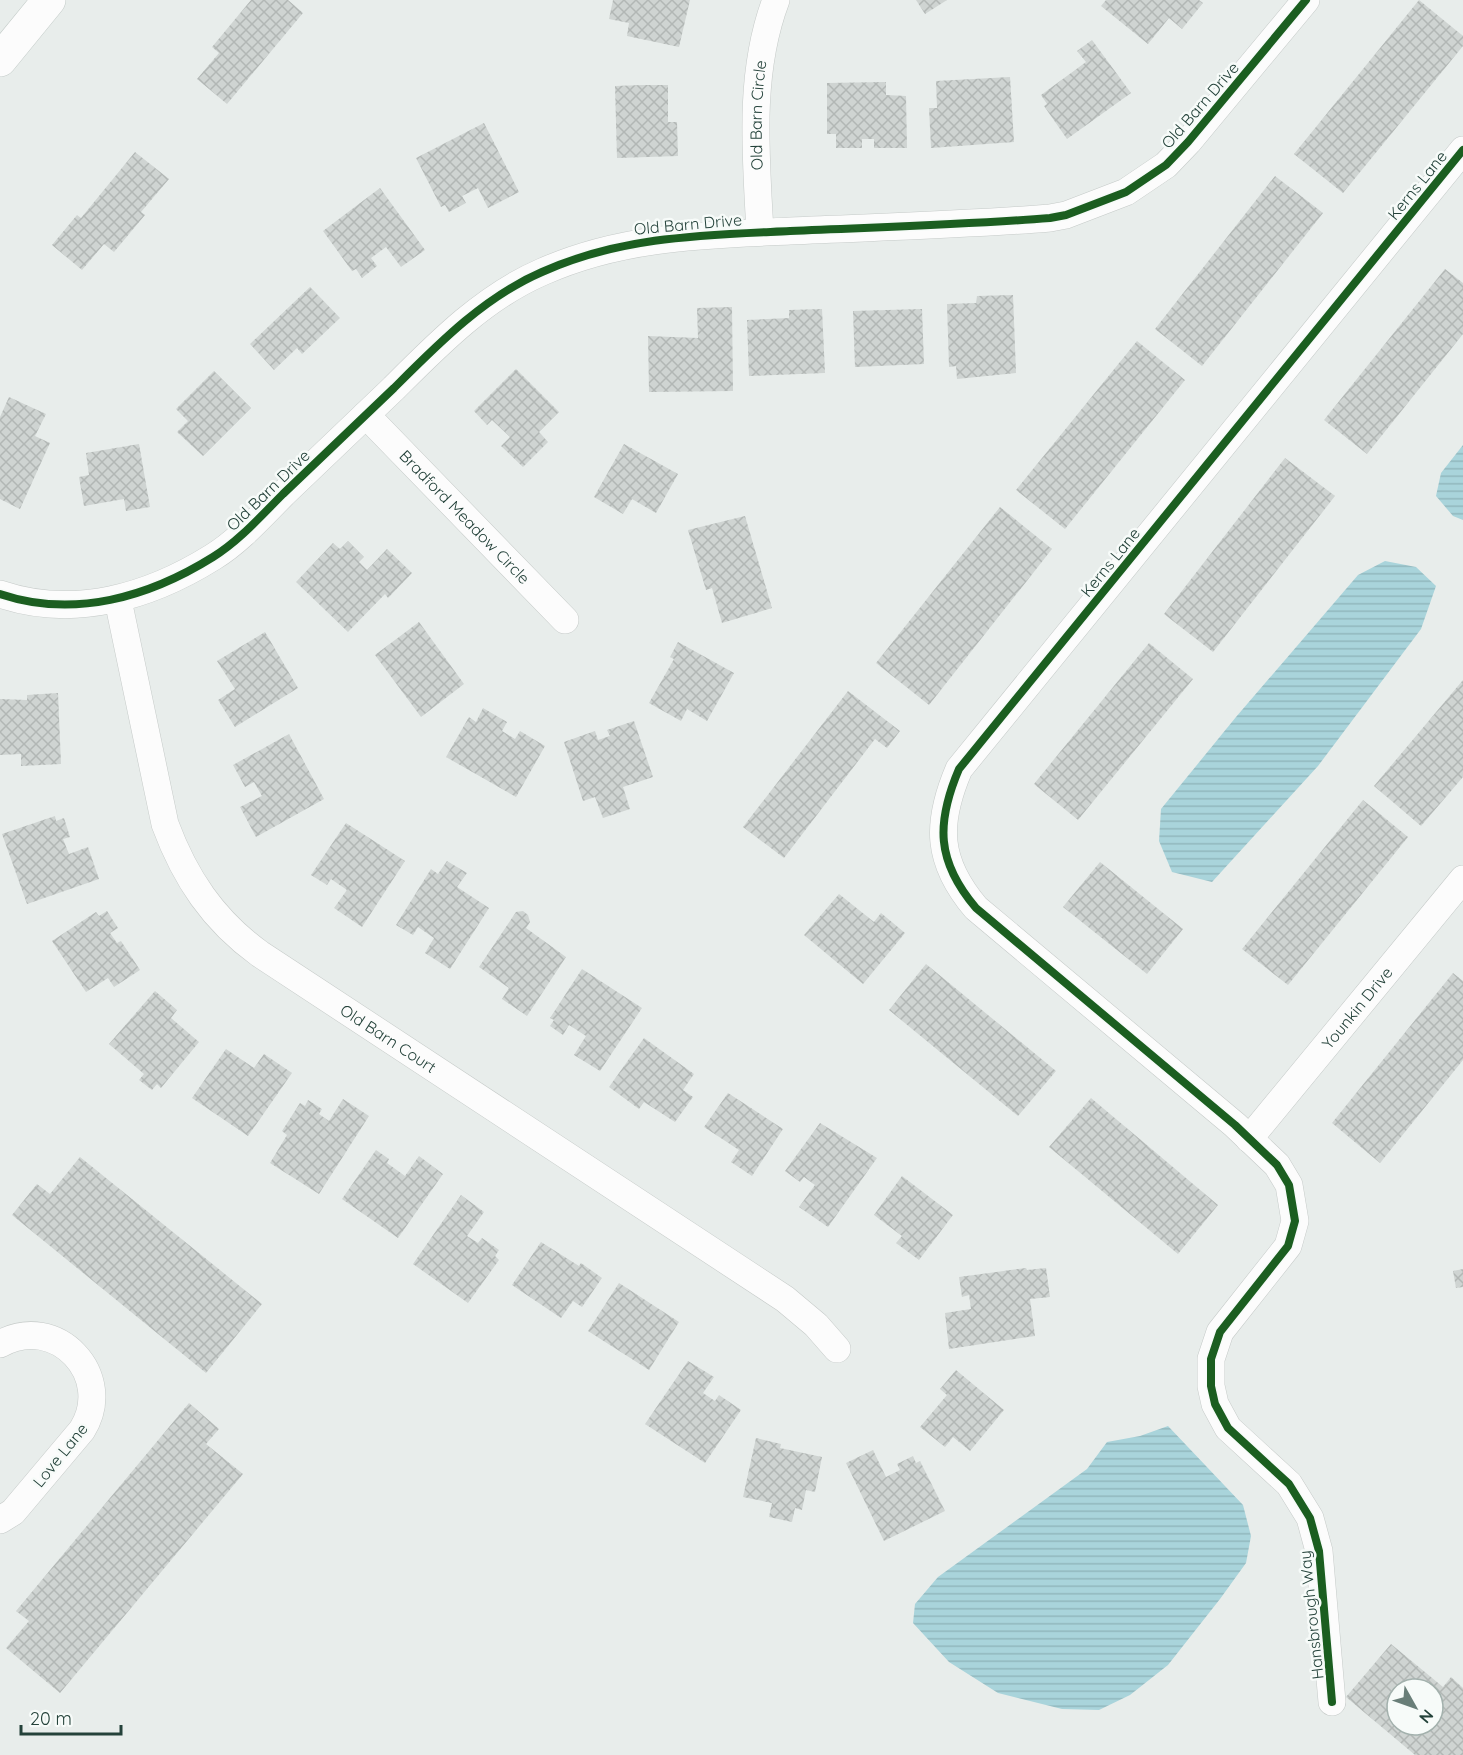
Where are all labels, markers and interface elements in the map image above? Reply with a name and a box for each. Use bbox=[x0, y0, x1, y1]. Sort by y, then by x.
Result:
street label: Old Barn Drive bbox=[1157, 58, 1243, 152]
street label: Old Barn Circle bbox=[746, 59, 770, 171]
street label: Kerns Lane bbox=[1383, 146, 1451, 224]
street label: Old Barn Drive bbox=[633, 209, 743, 239]
street label: Old Barn Drive bbox=[222, 445, 314, 535]
street label: Bradford Meadow Circle bbox=[395, 446, 534, 588]
street label: Kerns Lane bbox=[1076, 523, 1144, 601]
street label: Younkin Drive bbox=[1317, 963, 1397, 1053]
street label: Old Barn Court bbox=[337, 1000, 440, 1077]
street label: Love Lane bbox=[28, 1419, 92, 1491]
street label: Hansbrough Way bbox=[1294, 1549, 1328, 1681]
north arrow bbox=[1385, 1677, 1445, 1737]
scale bar bbox=[21, 1698, 122, 1736]
text: N bbox=[1415, 1706, 1438, 1728]
text: 20 m bbox=[30, 1707, 72, 1730]

